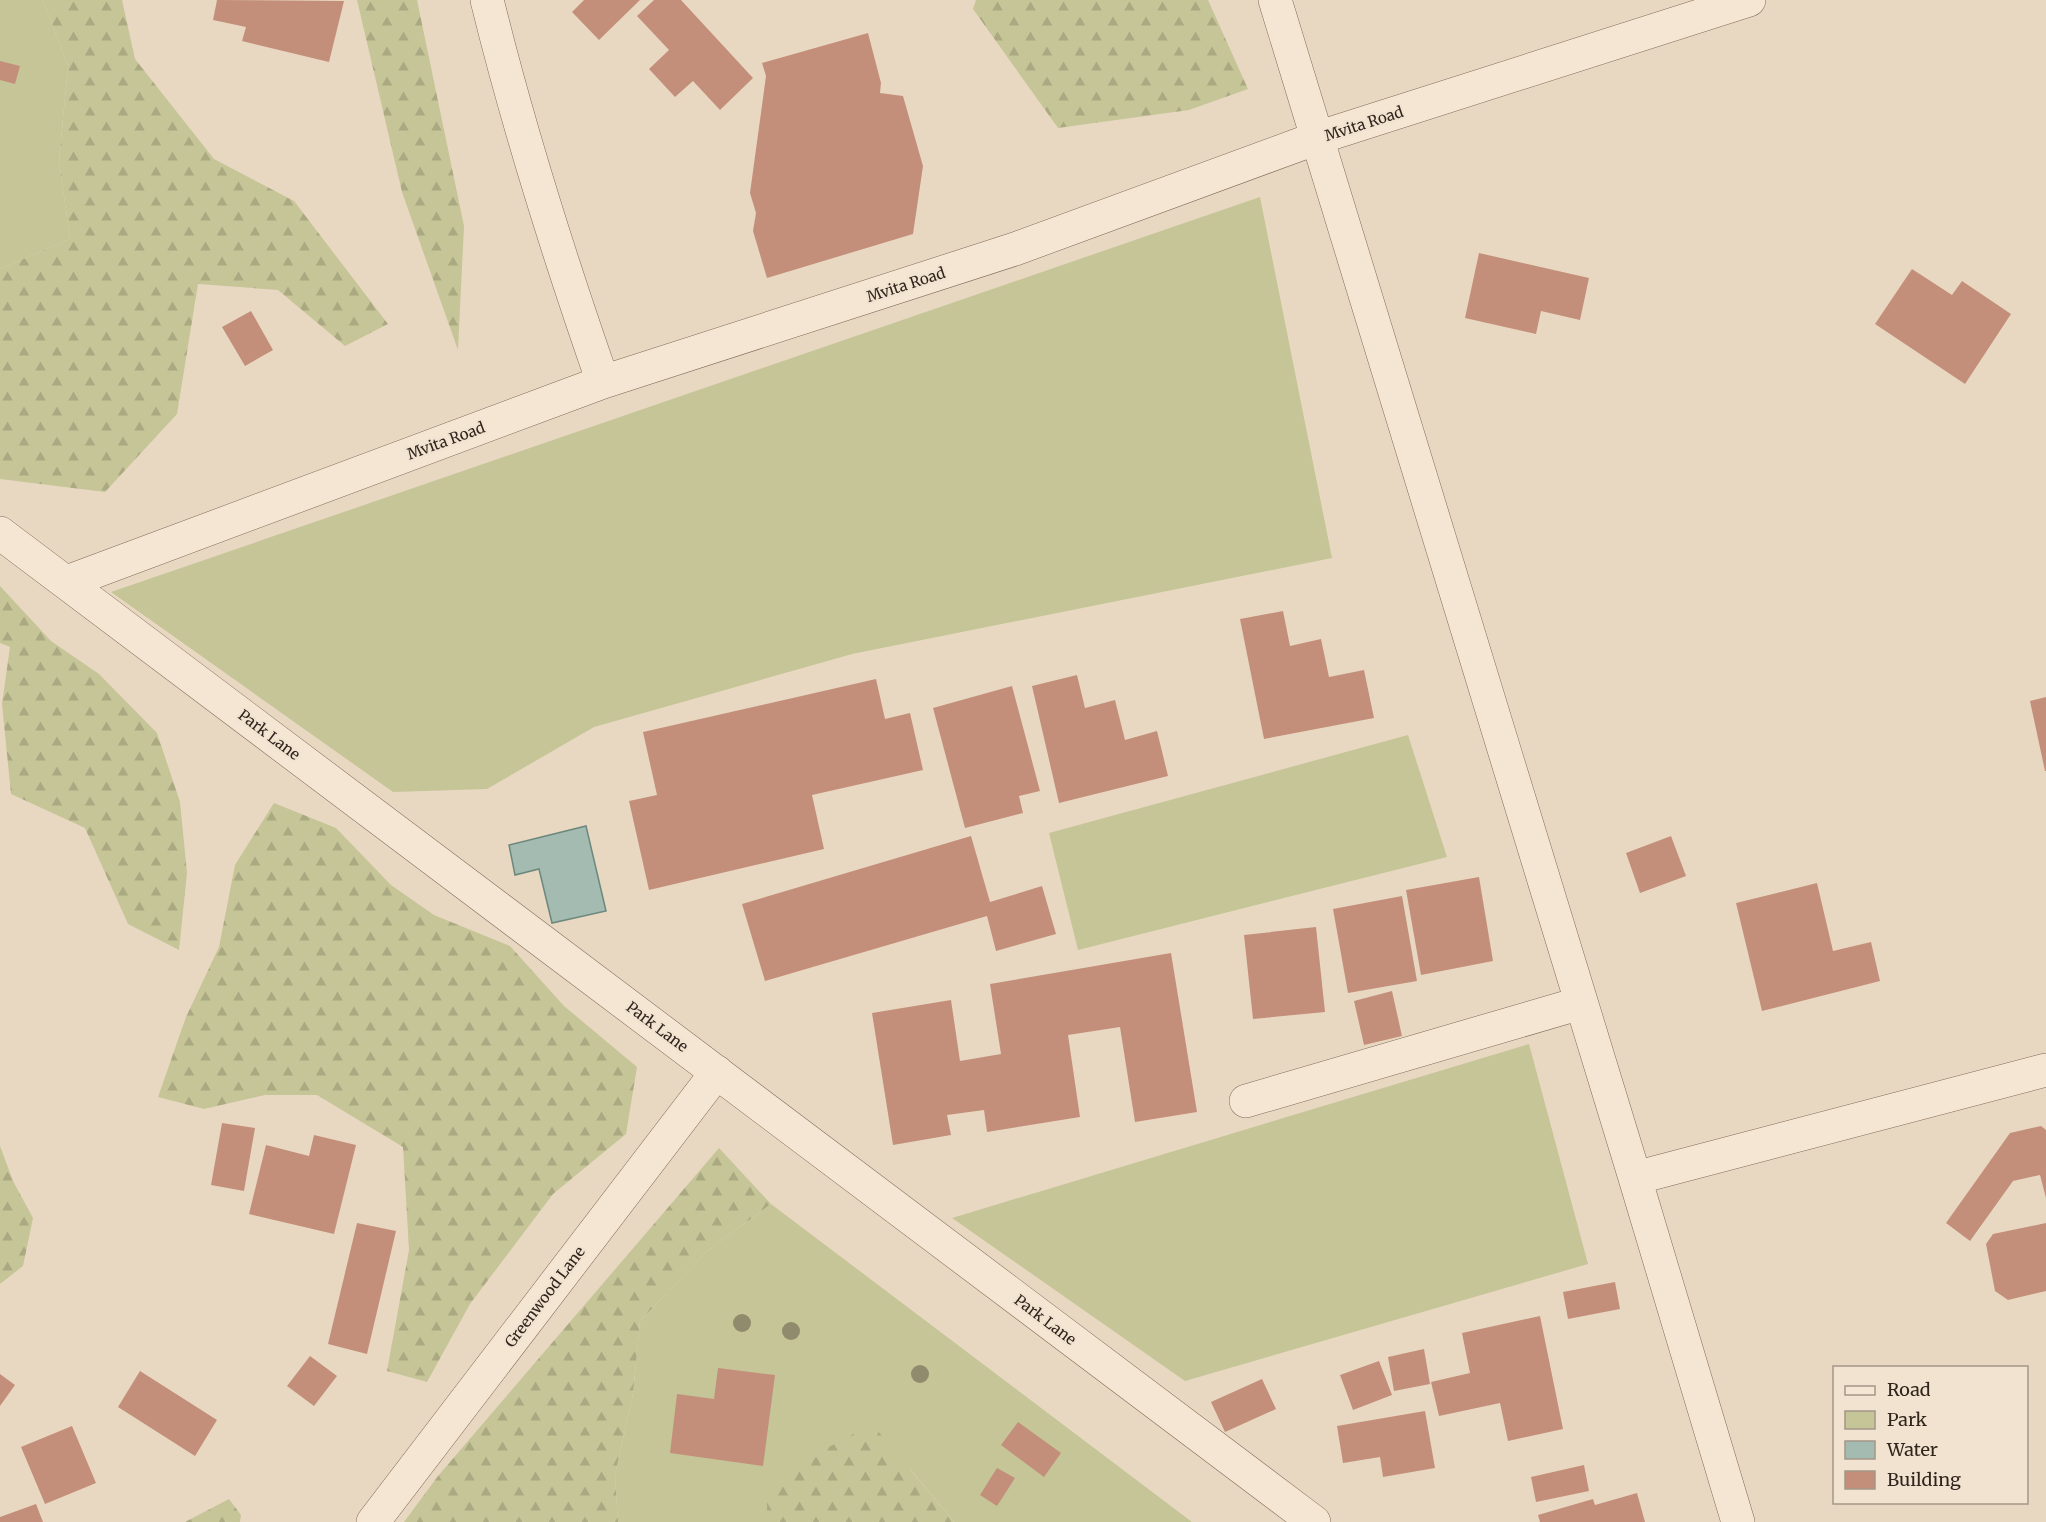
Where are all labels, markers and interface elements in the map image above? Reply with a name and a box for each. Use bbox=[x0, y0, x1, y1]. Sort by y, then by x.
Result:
street label: Mvita Road bbox=[1322, 102, 1406, 145]
street label: Mvita Road bbox=[864, 263, 948, 306]
street label: Mvita Road bbox=[404, 418, 487, 463]
street label: Park Lane bbox=[235, 705, 304, 764]
street label: Park Lane bbox=[623, 997, 692, 1056]
street label: Greenwood Lane bbox=[500, 1242, 589, 1351]
street label: Park Lane bbox=[1011, 1290, 1080, 1349]
legend bbox=[1833, 1366, 2028, 1504]
text: Road bbox=[1887, 1378, 1931, 1401]
text: Park bbox=[1887, 1408, 1928, 1431]
text: Water bbox=[1886, 1438, 1938, 1461]
text: Building bbox=[1887, 1468, 1961, 1491]

